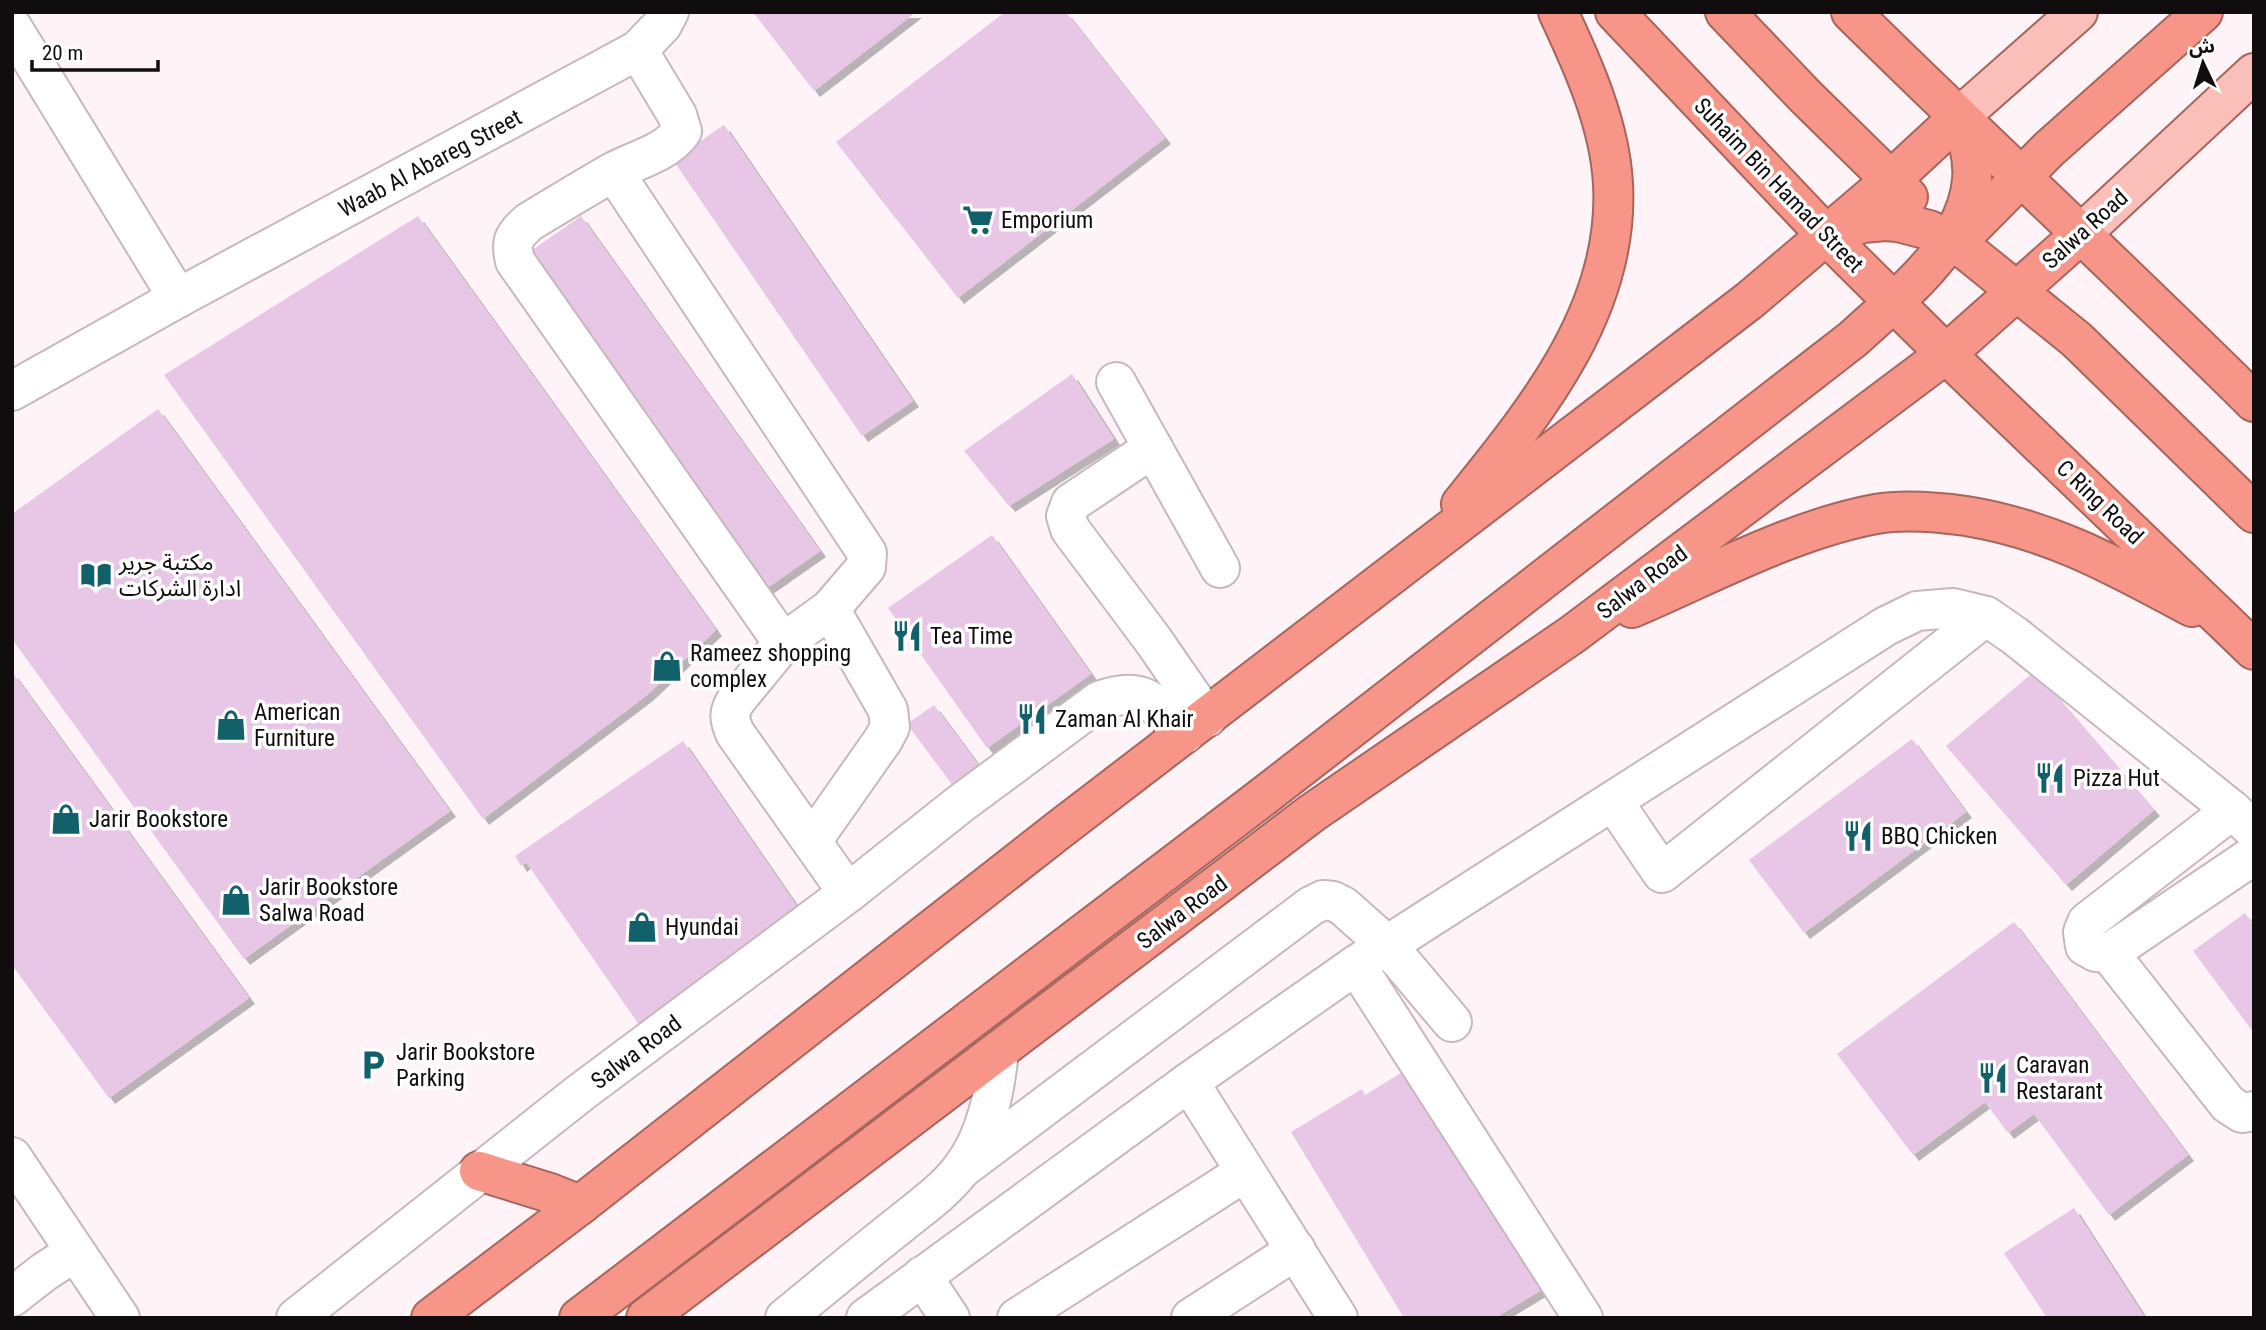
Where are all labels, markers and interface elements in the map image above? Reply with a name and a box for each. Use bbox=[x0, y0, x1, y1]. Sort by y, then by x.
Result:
scale bar bbox=[32, 28, 158, 72]
north arrow bbox=[2168, 28, 2238, 98]
text: ش bbox=[2188, 34, 2216, 59]
text: 20 m bbox=[42, 41, 83, 65]
street label: Suhaim Bin Hamad Street bbox=[1689, 93, 1869, 278]
street label: Waab Al Abareg Street bbox=[334, 104, 526, 223]
street label: Salwa Road bbox=[2037, 184, 2134, 275]
supermarket icon: Emporium bbox=[961, 203, 995, 237]
place label: Emporium bbox=[1001, 207, 1093, 234]
street label: C Ring Road bbox=[2051, 455, 2149, 550]
street label: Salwa Road bbox=[1592, 540, 1693, 625]
place label: مكتبة جرير ادارة الشركات bbox=[118, 549, 241, 602]
library icon: مكتبة جرير ادارة الشركات bbox=[79, 558, 113, 592]
restaurant icon: Tea Time bbox=[890, 619, 924, 653]
place label: Tea Time bbox=[930, 623, 1013, 650]
place label: Rameez shopping complex bbox=[690, 640, 851, 693]
shop icon: Rameez shopping complex bbox=[650, 649, 684, 683]
place label: American Furniture bbox=[254, 699, 340, 752]
restaurant icon: Zaman Al Khair bbox=[1015, 702, 1049, 736]
place label: Zaman Al Khair bbox=[1055, 706, 1194, 733]
shop icon: American Furniture bbox=[214, 708, 248, 742]
restaurant icon: Pizza Hut bbox=[2033, 761, 2067, 795]
place label: Pizza Hut bbox=[2073, 765, 2160, 792]
shop icon: Jarir Bookstore bbox=[49, 802, 83, 836]
place label: Jarir Bookstore bbox=[89, 806, 228, 833]
restaurant icon: BBQ Chicken bbox=[1841, 819, 1875, 853]
place label: BBQ Chicken bbox=[1881, 823, 1997, 850]
street label: Salwa Road bbox=[1132, 870, 1233, 955]
place label: Jarir Bookstore Salwa Road bbox=[259, 874, 398, 927]
shop icon: Jarir Bookstore Salwa Road bbox=[219, 883, 253, 917]
shop icon: Hyundai bbox=[625, 910, 659, 944]
place label: Hyundai bbox=[665, 914, 739, 941]
street label: Salwa Road bbox=[586, 1010, 687, 1095]
place label: Jarir Bookstore Parking bbox=[396, 1039, 535, 1092]
parking icon: Jarir Bookstore Parking bbox=[356, 1048, 390, 1082]
place label: Caravan Restarant bbox=[2016, 1052, 2103, 1105]
restaurant icon: Caravan Restarant bbox=[1976, 1061, 2010, 1095]

